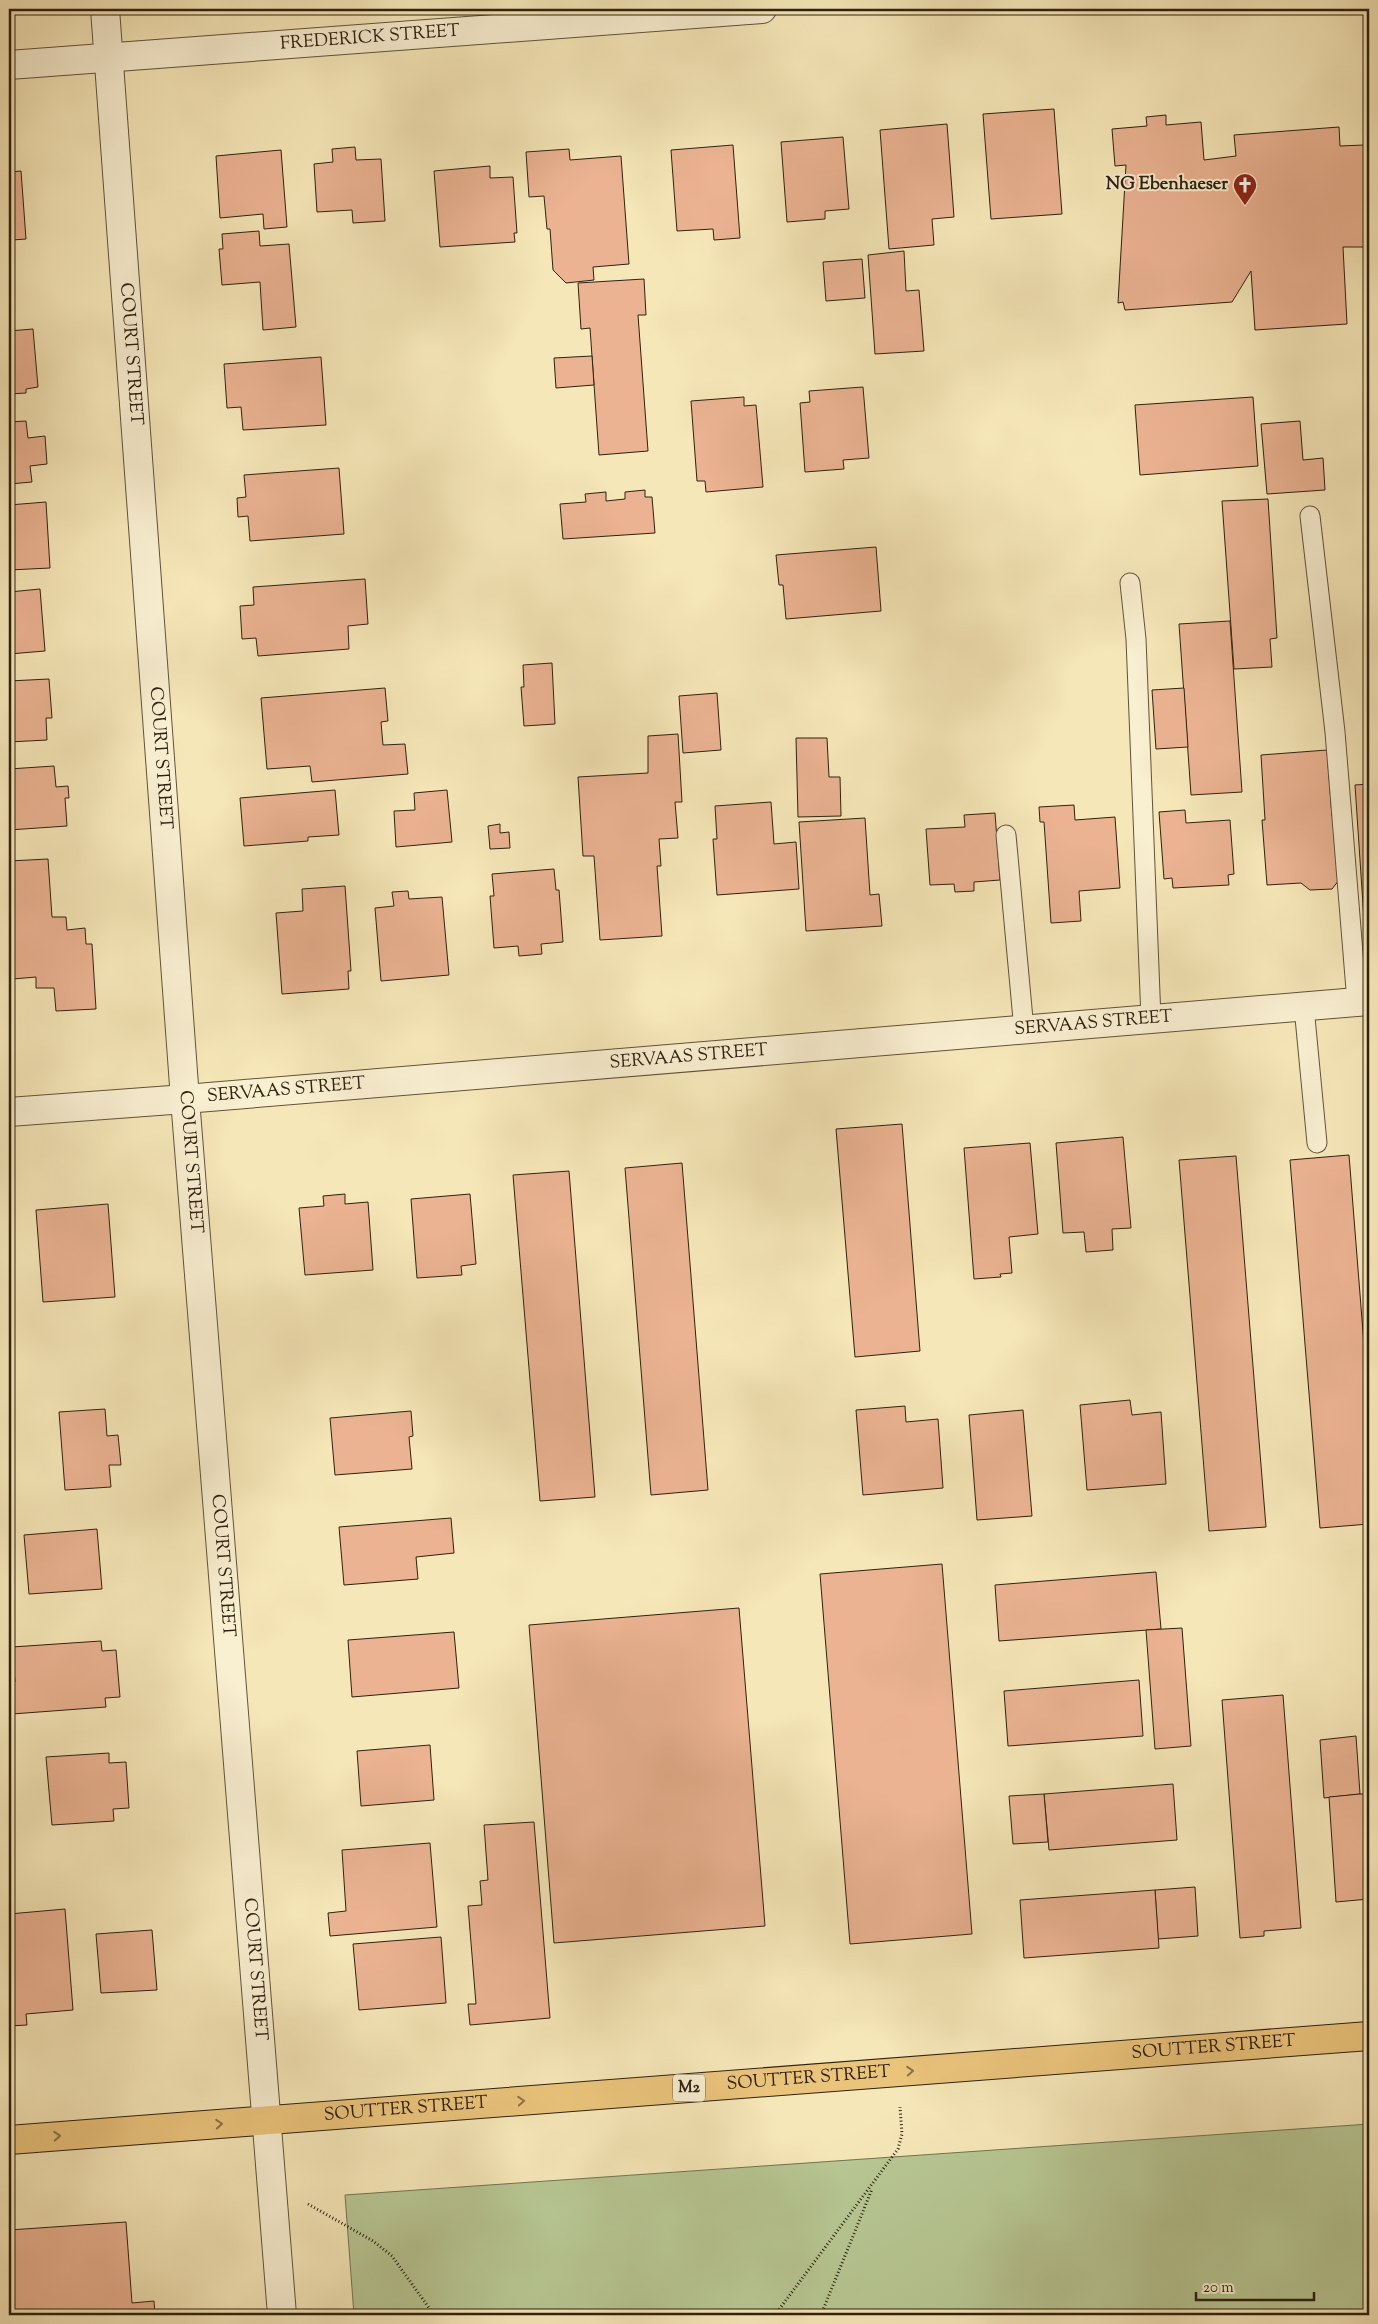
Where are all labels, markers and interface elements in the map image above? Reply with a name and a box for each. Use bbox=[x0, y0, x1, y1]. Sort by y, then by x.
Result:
street label: FREDERICK STREET bbox=[279, 18, 461, 58]
place label: NG Ebenhaeser bbox=[1106, 172, 1228, 198]
church icon: NG Ebenhaeser bbox=[1232, 172, 1258, 206]
street label: COURT STREET bbox=[112, 282, 149, 427]
street label: COURT STREET bbox=[142, 686, 178, 831]
street label: SERVAAS STREET bbox=[1013, 1004, 1174, 1043]
street label: SERVAAS STREET bbox=[609, 1038, 769, 1077]
street label: SERVAAS STREET bbox=[206, 1071, 367, 1110]
street label: COURT STREET bbox=[171, 1090, 209, 1235]
street label: COURT STREET bbox=[204, 1493, 241, 1638]
street label: COURT STREET bbox=[236, 1897, 273, 2042]
street label: SOUTTER STREET bbox=[1130, 2029, 1297, 2067]
street label: SOUTTER STREET bbox=[726, 2060, 892, 2098]
one-way arrow bbox=[906, 2066, 914, 2077]
road number: M2 bbox=[673, 2074, 705, 2102]
street label: SOUTTER STREET bbox=[323, 2090, 489, 2129]
one-way arrow bbox=[517, 2096, 525, 2107]
one-way arrow bbox=[216, 2119, 224, 2130]
one-way arrow bbox=[54, 2131, 62, 2142]
scale bar bbox=[1196, 2269, 1313, 2301]
text: 20 m bbox=[1203, 2278, 1234, 2299]

